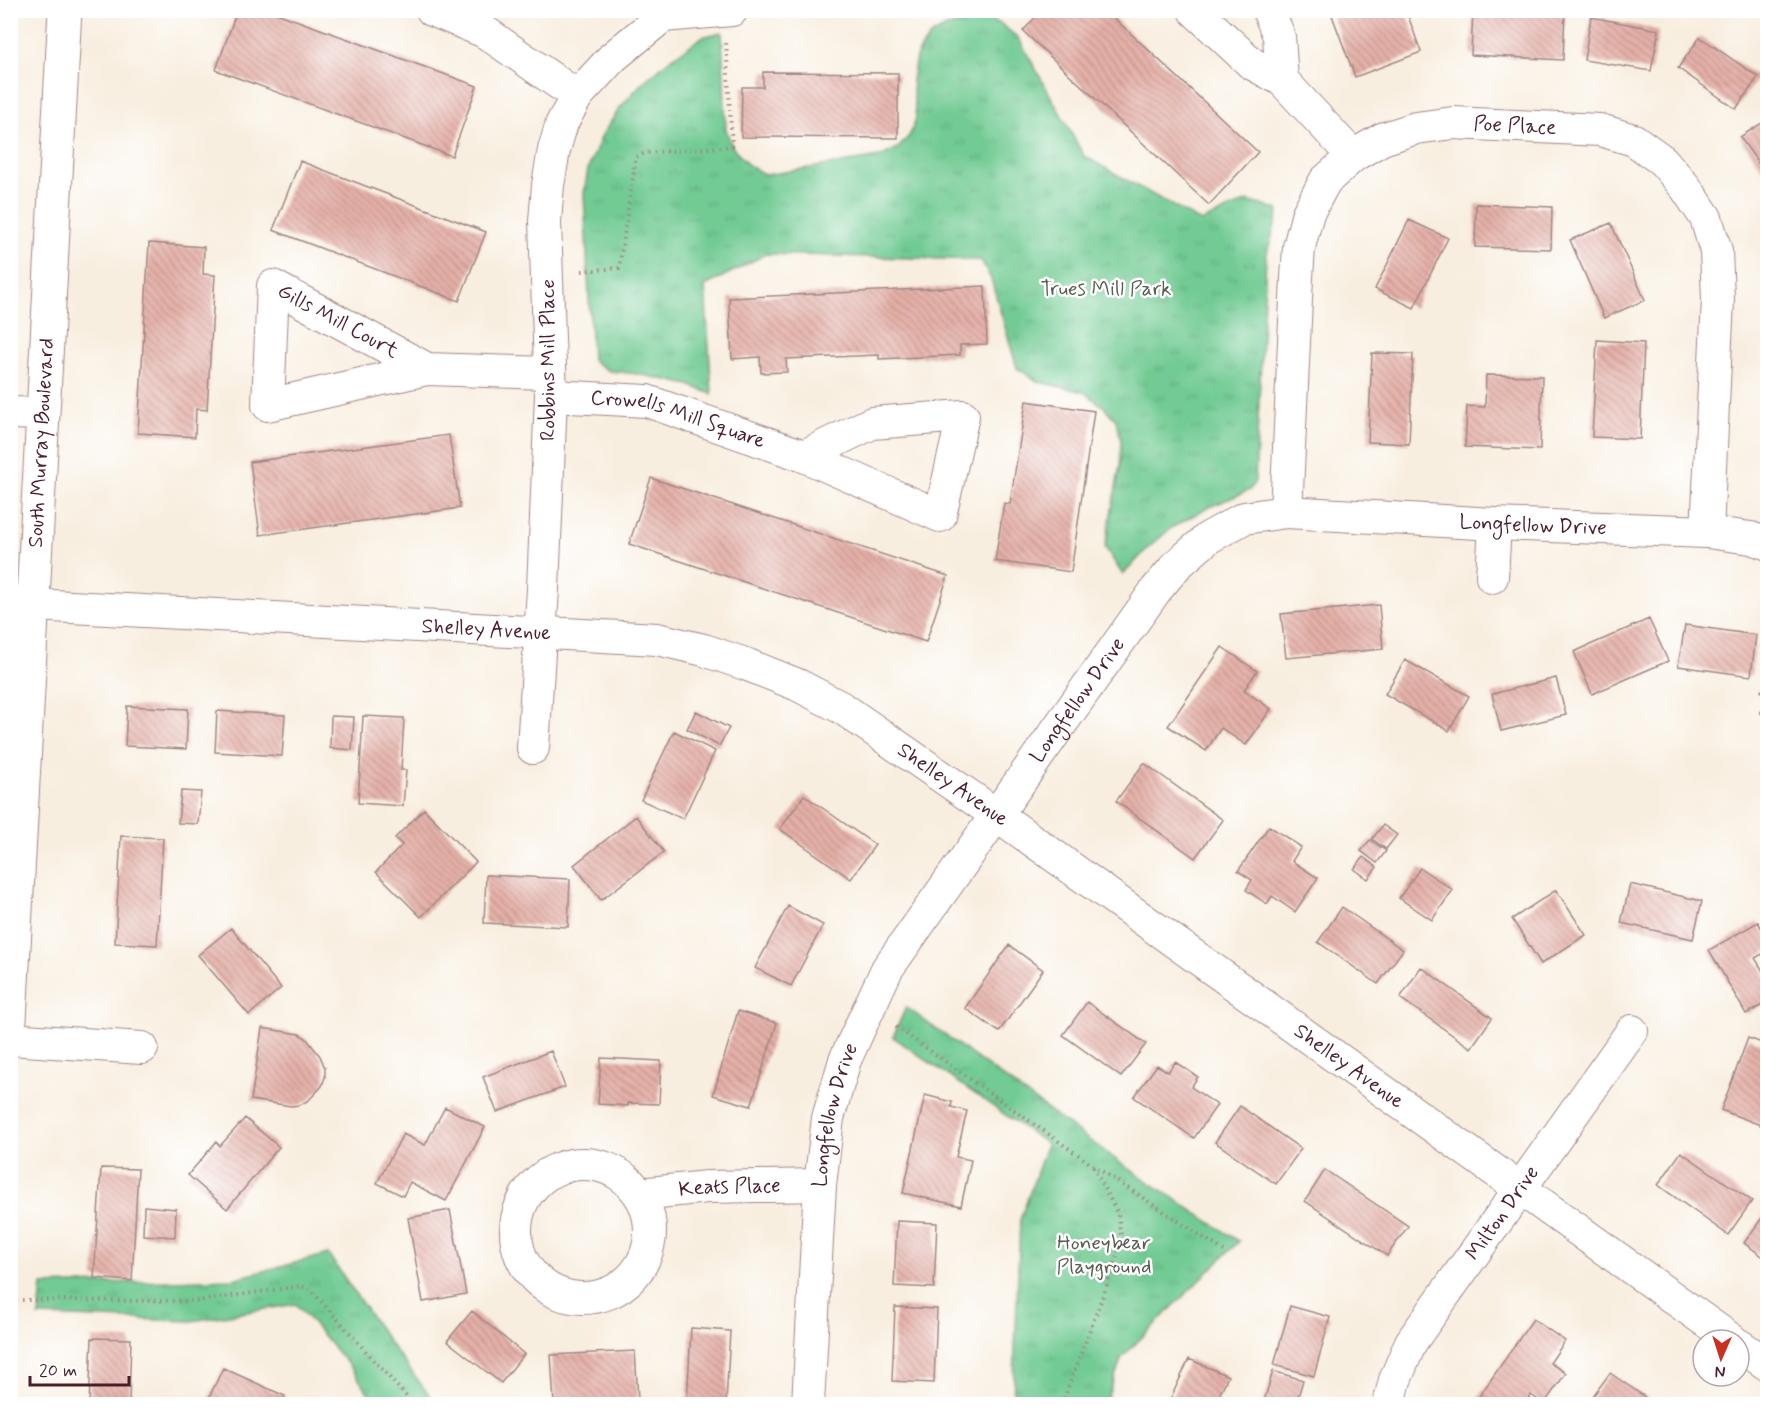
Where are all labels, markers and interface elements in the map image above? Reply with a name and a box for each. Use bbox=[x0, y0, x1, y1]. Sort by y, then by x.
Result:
street label: Poe Place bbox=[1473, 110, 1557, 142]
park label: Trues Mill Park bbox=[1041, 275, 1172, 303]
street label: Gills Mill Court bbox=[273, 277, 404, 365]
street label: Robbins Mill Place bbox=[534, 279, 562, 441]
street label: South Murray Boulevard bbox=[22, 337, 61, 548]
street label: Crowells Mill Square bbox=[590, 384, 769, 455]
street label: Longfellow Drive bbox=[1459, 508, 1607, 542]
street label: Shelley Avenue bbox=[421, 612, 552, 647]
street label: Longfellow Drive bbox=[1024, 632, 1132, 769]
street label: Shelley Avenue bbox=[892, 736, 1014, 833]
street label: Shelley Avenue bbox=[1288, 1017, 1410, 1115]
street label: Longfellow Drive bbox=[806, 1038, 865, 1189]
street label: Milton Drive bbox=[1459, 1160, 1546, 1266]
street label: Keats Place bbox=[677, 1172, 781, 1204]
park label: Honeybear Playground bbox=[1056, 1229, 1152, 1281]
north arrow bbox=[1691, 1328, 1751, 1388]
scale bar bbox=[30, 1349, 129, 1387]
text: 20 m bbox=[39, 1359, 77, 1383]
text: N bbox=[1714, 1361, 1726, 1382]

